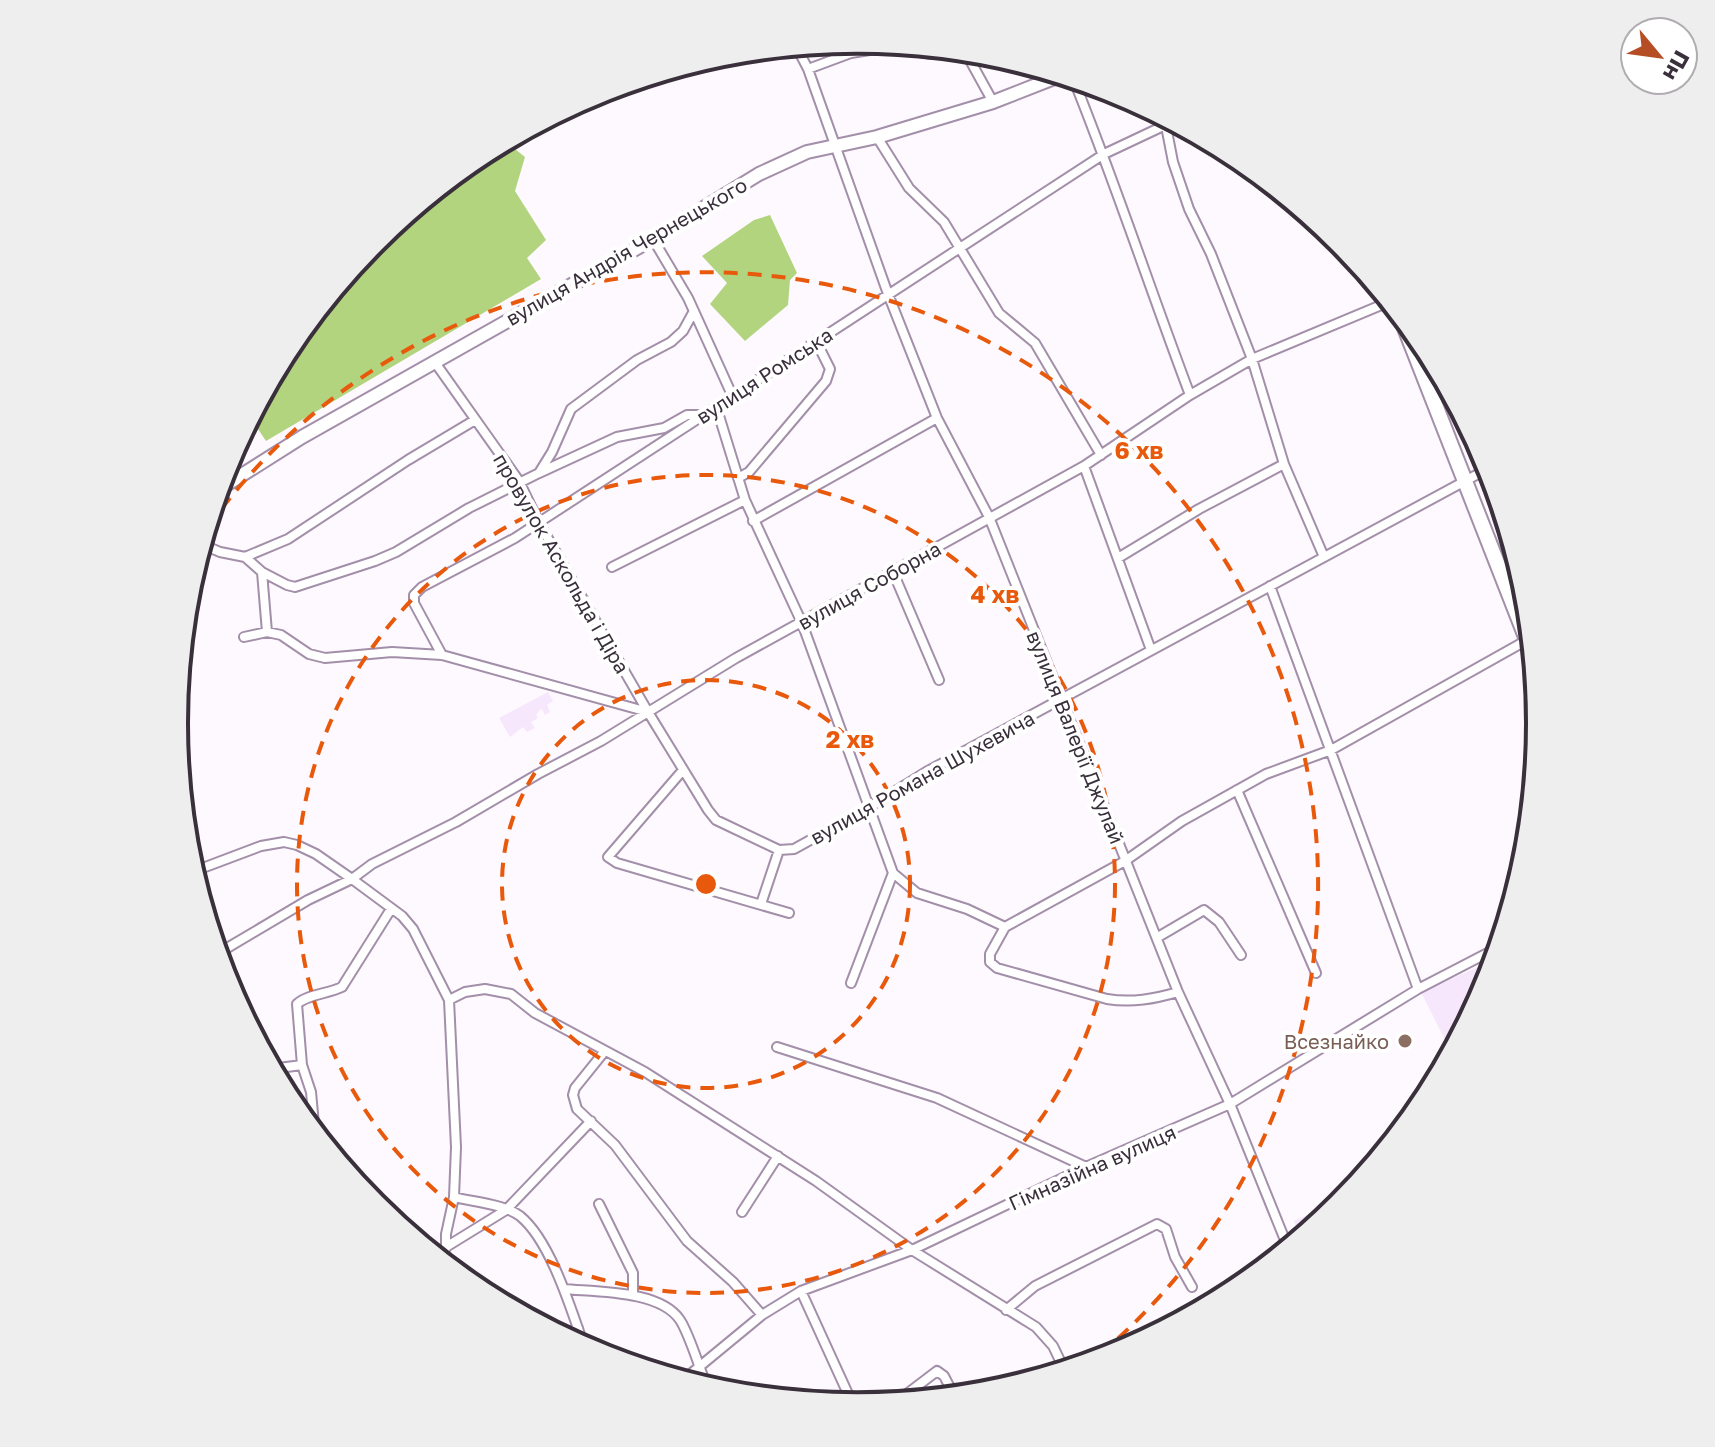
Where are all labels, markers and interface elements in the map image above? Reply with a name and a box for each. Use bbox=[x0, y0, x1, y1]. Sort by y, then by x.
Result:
north arrow bbox=[1619, 16, 1699, 96]
text: Пн bbox=[1658, 46, 1696, 86]
street label: вулиця Андрія Чернецького bbox=[501, 172, 751, 330]
street label: вулиця Ромська bbox=[691, 322, 837, 428]
text: 6 хв bbox=[1114, 435, 1164, 464]
street label: провулок Аскольда і Діра bbox=[489, 449, 635, 677]
street label: вулиця Соборна bbox=[793, 536, 945, 634]
text: 4 хв bbox=[971, 579, 1019, 608]
street label: вулиця Валерії Джулай bbox=[1022, 627, 1130, 847]
street label: вулиця Романа Шухевича bbox=[806, 705, 1038, 849]
text: 2 хв bbox=[826, 724, 874, 753]
centre of rings bbox=[692, 870, 720, 898]
place label: Всезнайко bbox=[1284, 1029, 1389, 1053]
marker: Всезнайко bbox=[1396, 1032, 1414, 1050]
street label: Гімназійна вулиця bbox=[1005, 1119, 1179, 1215]

